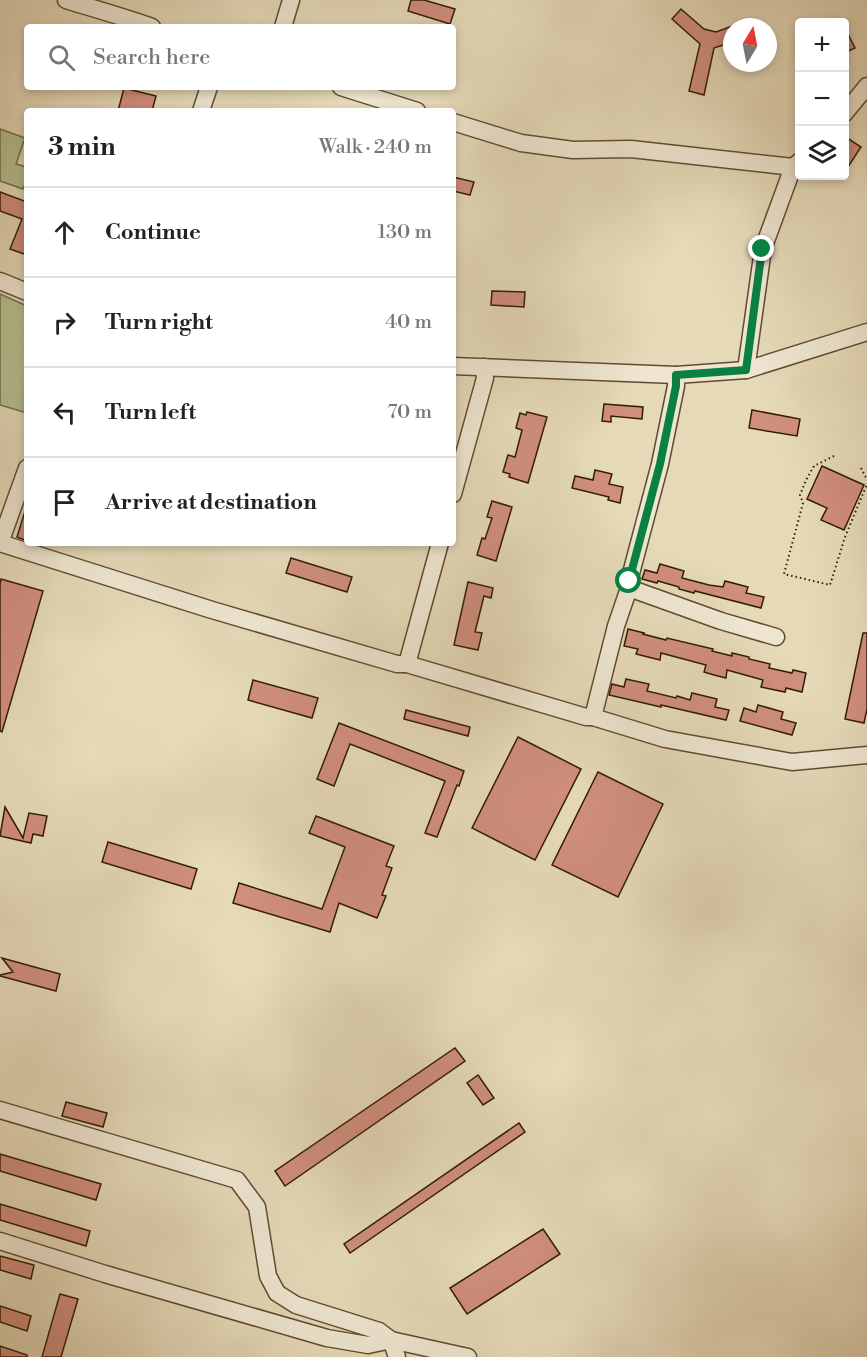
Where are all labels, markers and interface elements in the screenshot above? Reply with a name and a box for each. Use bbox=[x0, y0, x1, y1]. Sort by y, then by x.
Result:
north arrow bbox=[723, 18, 777, 72]
map controls bbox=[795, 18, 849, 180]
button: + bbox=[795, 18, 849, 72]
search box bbox=[24, 24, 456, 90]
icon: search bbox=[45, 41, 78, 74]
text: Search here bbox=[93, 44, 210, 71]
button: − bbox=[795, 72, 849, 126]
button: layers bbox=[795, 126, 849, 180]
text: 3 min bbox=[48, 131, 116, 163]
text: Walk · 240 m bbox=[319, 135, 432, 160]
icon: ahead bbox=[48, 216, 81, 249]
text: Continue bbox=[105, 219, 201, 246]
text: 130 m bbox=[377, 220, 432, 245]
route end bbox=[748, 235, 774, 261]
icon: right bbox=[48, 306, 81, 339]
text: Turn right bbox=[105, 309, 213, 336]
text: 40 m bbox=[385, 310, 432, 335]
icon: left bbox=[48, 396, 81, 429]
text: Turn left bbox=[105, 399, 196, 426]
text: 70 m bbox=[388, 400, 432, 425]
icon: arrive bbox=[48, 486, 81, 519]
text: Arrive at destination bbox=[105, 489, 317, 516]
route start bbox=[615, 567, 641, 593]

